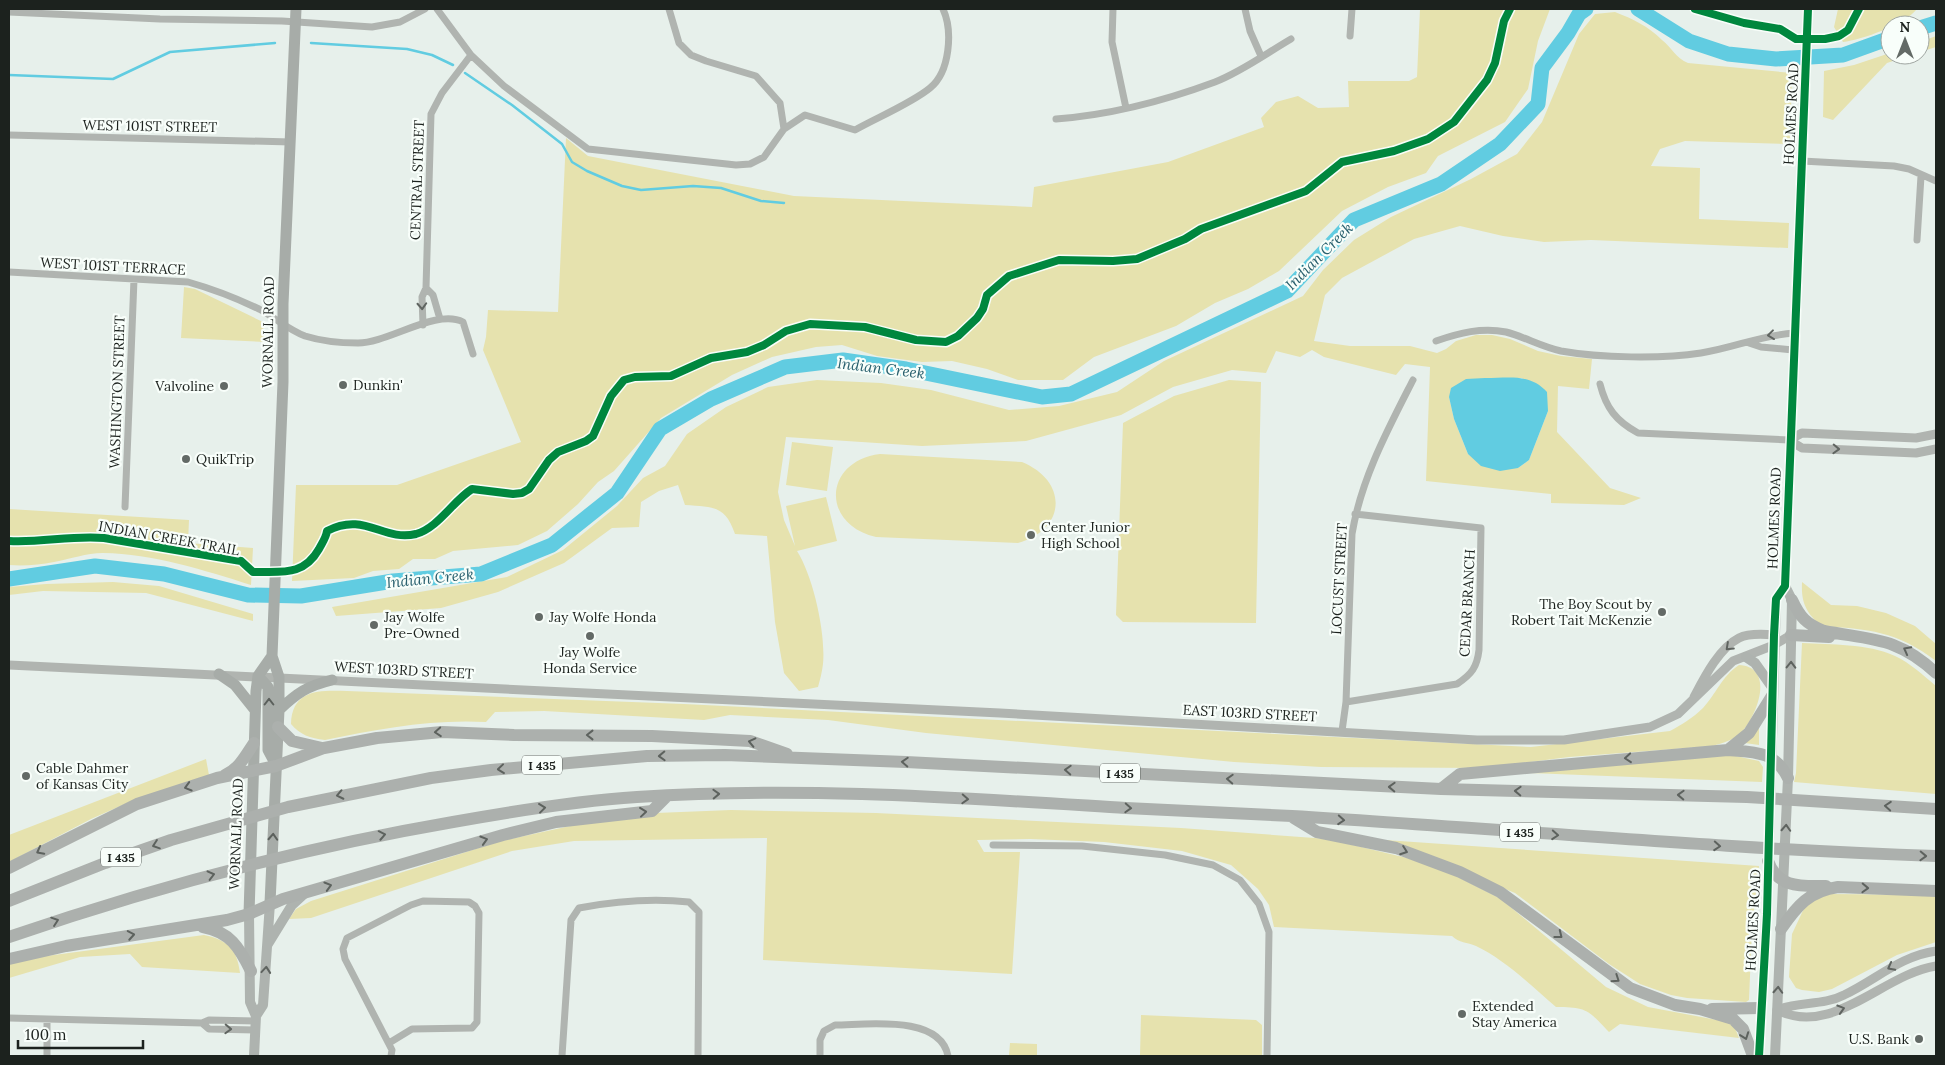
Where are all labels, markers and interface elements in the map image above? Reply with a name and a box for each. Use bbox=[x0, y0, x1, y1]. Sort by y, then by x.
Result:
north arrow bbox=[1880, 15, 1930, 65]
text: N bbox=[1900, 18, 1911, 36]
street label: HOLMES ROAD bbox=[1779, 63, 1803, 165]
street label: WEST 101ST STREET bbox=[82, 116, 218, 136]
street label: CENTRAL STREET bbox=[406, 120, 428, 240]
water label: Indian Creek bbox=[1281, 218, 1357, 294]
street label: WEST 101ST TERRACE bbox=[40, 253, 187, 279]
street label: WORNALL ROAD bbox=[258, 276, 278, 388]
one-way arrow bbox=[417, 302, 427, 310]
street label: WASHINGTON STREET bbox=[105, 315, 129, 469]
one-way arrow bbox=[1767, 330, 1775, 340]
water label: Indian Creek bbox=[836, 353, 926, 383]
place label: Dunkin' bbox=[353, 376, 403, 394]
place label: Valvoline bbox=[154, 377, 214, 395]
marker: Dunkin' bbox=[337, 379, 349, 391]
marker: Valvoline bbox=[218, 380, 230, 392]
one-way arrow bbox=[1832, 444, 1840, 455]
place label: QuikTrip bbox=[196, 450, 254, 468]
marker: QuikTrip bbox=[180, 453, 192, 465]
street label: HOLMES ROAD bbox=[1763, 467, 1785, 569]
street label: INDIAN CREEK TRAIL bbox=[97, 517, 241, 559]
place label: Center Junior High School bbox=[1041, 518, 1130, 552]
street label: LOCUST STREET bbox=[1327, 523, 1351, 635]
marker: Center Junior High School bbox=[1025, 529, 1037, 541]
street label: CEDAR BRANCH bbox=[1455, 548, 1479, 657]
water label: Indian Creek bbox=[385, 564, 475, 592]
place label: The Boy Scout by Robert Tait McKenzie bbox=[1511, 595, 1653, 629]
marker: The Boy Scout by Robert Tait McKenzie bbox=[1656, 606, 1668, 618]
place label: Jay Wolfe Pre-Owned bbox=[383, 608, 460, 642]
place label: Jay Wolfe Honda bbox=[548, 608, 656, 626]
marker: Jay Wolfe Honda bbox=[533, 611, 545, 623]
marker: Jay Wolfe Pre-Owned bbox=[368, 619, 380, 631]
marker: Jay Wolfe Honda Service bbox=[584, 630, 596, 642]
one-way arrow bbox=[1726, 641, 1735, 650]
place label: Jay Wolfe Honda Service bbox=[543, 643, 638, 677]
one-way arrow bbox=[1903, 646, 1912, 656]
street label: WEST 103RD STREET bbox=[334, 657, 474, 683]
one-way arrow bbox=[1785, 661, 1796, 669]
one-way arrow bbox=[264, 698, 274, 706]
street label: EAST 103RD STREET bbox=[1182, 700, 1318, 726]
one-way arrow bbox=[433, 727, 441, 738]
one-way arrow bbox=[586, 730, 594, 740]
one-way arrow bbox=[748, 737, 757, 748]
one-way arrow bbox=[658, 751, 666, 761]
one-way arrow bbox=[1623, 753, 1631, 764]
road number: I 435 bbox=[522, 756, 562, 774]
one-way arrow bbox=[901, 757, 909, 768]
place label: Cable Dahmer of Kansas City bbox=[36, 759, 129, 793]
one-way arrow bbox=[496, 763, 504, 774]
road number: I 435 bbox=[1100, 764, 1140, 782]
one-way arrow bbox=[1063, 765, 1071, 776]
marker: Cable Dahmer of Kansas City bbox=[20, 770, 32, 782]
one-way arrow bbox=[1226, 774, 1234, 785]
street label: WORNALL ROAD bbox=[225, 778, 247, 890]
one-way arrow bbox=[185, 781, 193, 791]
one-way arrow bbox=[1388, 781, 1396, 792]
one-way arrow bbox=[1514, 786, 1522, 796]
one-way arrow bbox=[712, 788, 720, 799]
one-way arrow bbox=[336, 789, 345, 800]
one-way arrow bbox=[1676, 790, 1684, 801]
one-way arrow bbox=[962, 793, 970, 804]
one-way arrow bbox=[1883, 801, 1891, 812]
one-way arrow bbox=[539, 803, 547, 814]
one-way arrow bbox=[1124, 803, 1132, 814]
one-way arrow bbox=[640, 807, 648, 818]
one-way arrow bbox=[1337, 814, 1345, 825]
road number: I 435 bbox=[1500, 822, 1540, 842]
one-way arrow bbox=[1780, 824, 1791, 832]
one-way arrow bbox=[1551, 829, 1559, 840]
one-way arrow bbox=[378, 830, 387, 841]
one-way arrow bbox=[268, 833, 278, 840]
one-way arrow bbox=[479, 836, 487, 846]
one-way arrow bbox=[153, 840, 161, 850]
one-way arrow bbox=[1713, 841, 1721, 852]
one-way arrow bbox=[36, 845, 45, 855]
one-way arrow bbox=[1399, 845, 1408, 855]
road number: I 435 bbox=[101, 848, 141, 866]
one-way arrow bbox=[1919, 850, 1927, 861]
street label: HOLMES ROAD bbox=[1741, 869, 1765, 971]
one-way arrow bbox=[206, 870, 215, 881]
one-way arrow bbox=[323, 881, 332, 892]
one-way arrow bbox=[1861, 882, 1869, 893]
one-way arrow bbox=[50, 917, 59, 927]
one-way arrow bbox=[1553, 929, 1562, 937]
one-way arrow bbox=[127, 930, 136, 940]
one-way arrow bbox=[1887, 961, 1896, 971]
one-way arrow bbox=[260, 966, 271, 974]
one-way arrow bbox=[1611, 973, 1620, 983]
one-way arrow bbox=[1773, 986, 1783, 994]
place label: Extended Stay America bbox=[1472, 997, 1557, 1031]
one-way arrow bbox=[1836, 1005, 1845, 1015]
marker: Extended Stay America bbox=[1456, 1008, 1468, 1020]
scale bar bbox=[18, 1018, 142, 1050]
one-way arrow bbox=[224, 1024, 232, 1035]
text: 100 m bbox=[25, 1025, 66, 1044]
place label: U.S. Bank bbox=[1848, 1030, 1909, 1048]
one-way arrow bbox=[1739, 1031, 1750, 1040]
marker: U.S. Bank bbox=[1913, 1033, 1925, 1045]

